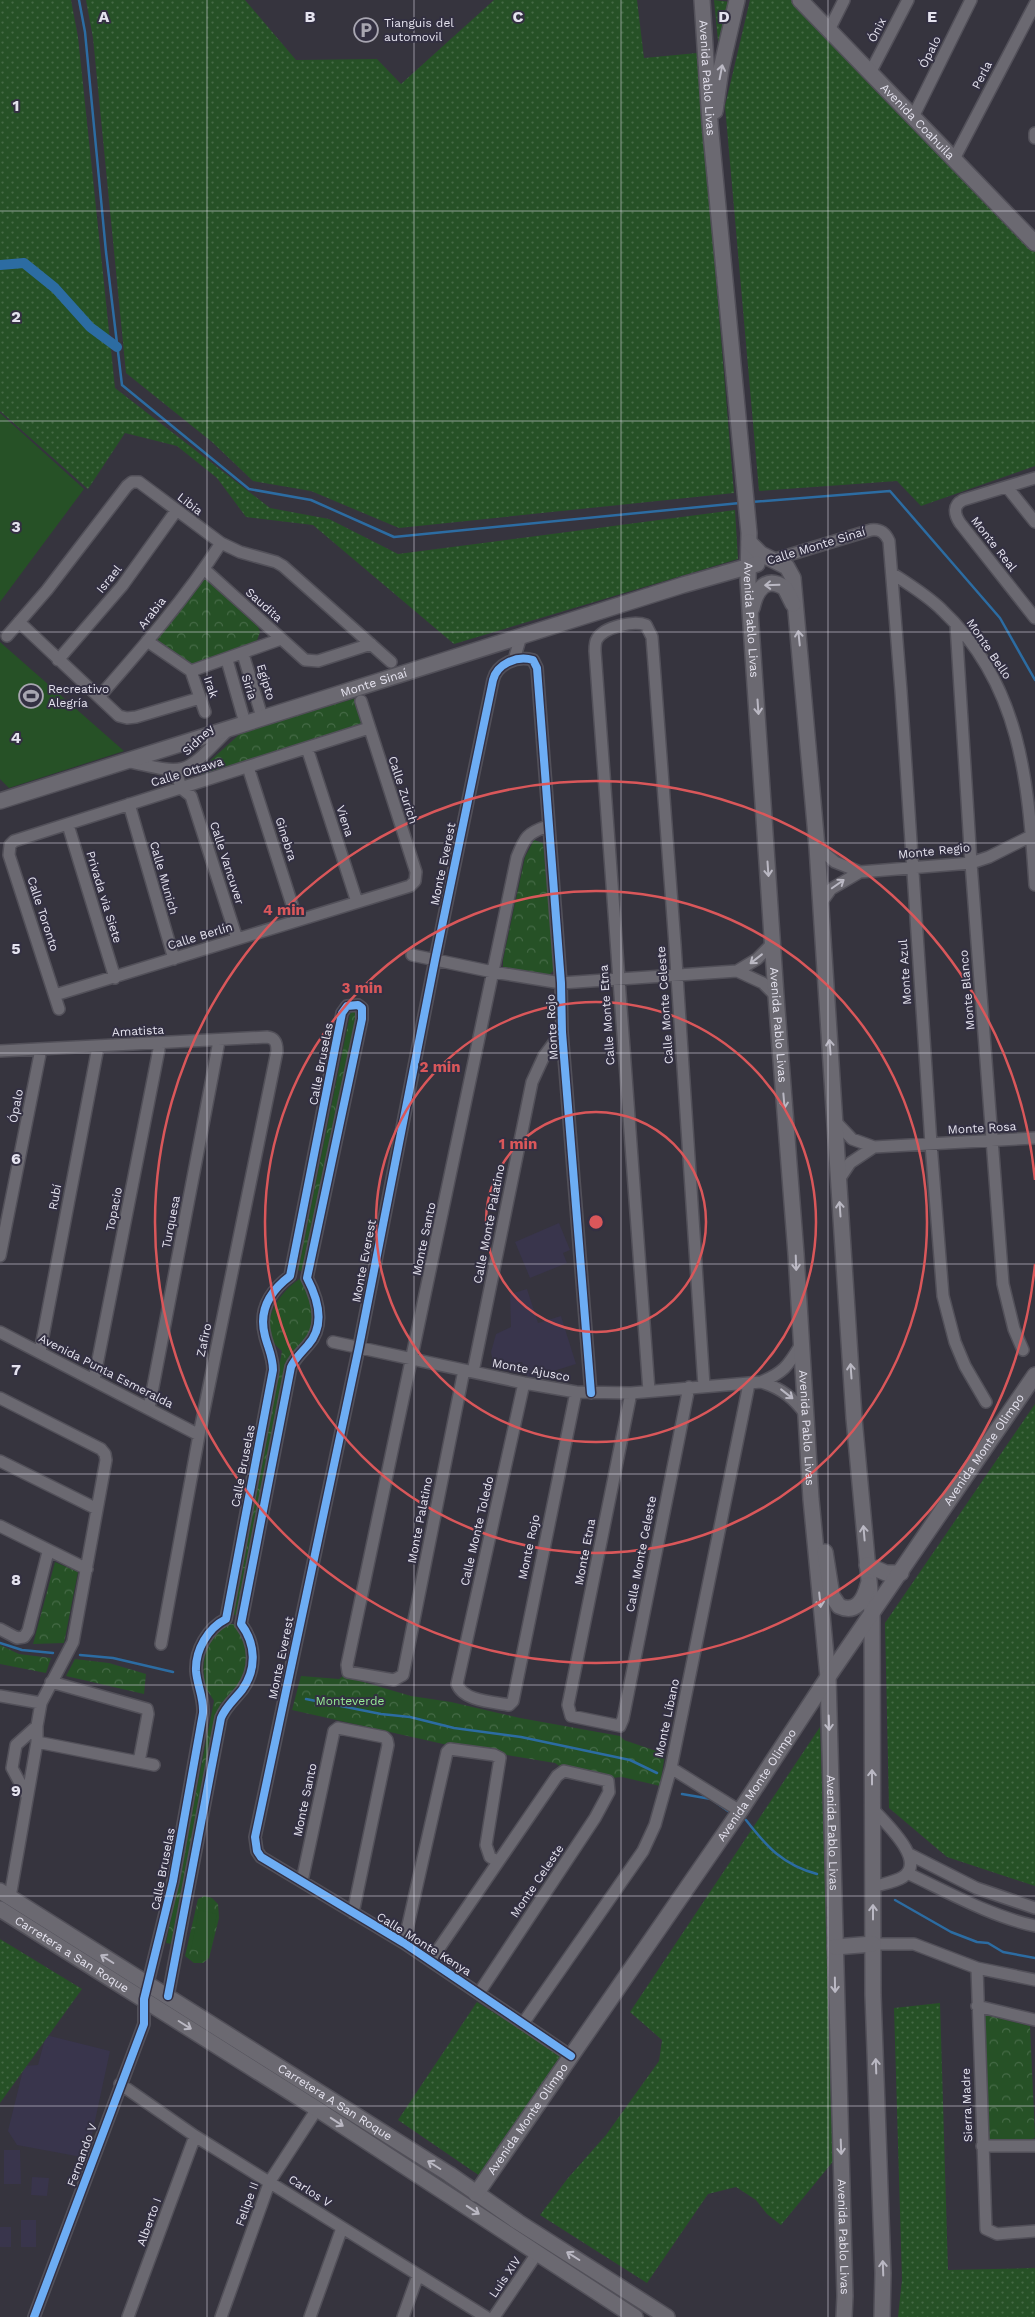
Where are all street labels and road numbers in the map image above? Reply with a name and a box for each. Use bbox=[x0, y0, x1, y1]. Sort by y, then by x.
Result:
street label: Ónix bbox=[865, 15, 889, 45]
street label: Avenida Pablo Livas bbox=[696, 20, 718, 136]
street label: Ópalo bbox=[916, 34, 944, 70]
street label: Perla bbox=[969, 58, 995, 91]
street label: Avenida Coahuila bbox=[878, 81, 958, 163]
street label: Libia bbox=[175, 490, 205, 518]
street label: Monte Real bbox=[968, 514, 1020, 575]
street label: Calle Monte Sinaí bbox=[765, 524, 867, 568]
street label: Israel bbox=[94, 562, 125, 596]
street label: Avenida Pablo Livas bbox=[741, 562, 761, 678]
street label: Saudita bbox=[243, 585, 285, 625]
street label: Arabia bbox=[135, 594, 169, 632]
street label: Monte Bello bbox=[964, 616, 1014, 682]
street label: Egipto bbox=[254, 662, 278, 702]
street label: Monte Sinaí bbox=[339, 666, 409, 700]
street label: Siria bbox=[239, 673, 260, 702]
street label: Irak bbox=[201, 674, 221, 700]
street label: Sidney bbox=[179, 721, 217, 758]
street label: Calle Ottawa bbox=[149, 754, 225, 790]
street label: Calle Zurich bbox=[385, 754, 421, 826]
street label: Viena bbox=[333, 804, 357, 839]
street label: Ginebra bbox=[272, 815, 300, 863]
street label: Calle Vancuver bbox=[207, 820, 247, 906]
street label: Monte Everest bbox=[427, 821, 459, 907]
street label: Calle Munich bbox=[147, 840, 181, 916]
street label: Monte Regio bbox=[897, 840, 971, 862]
street label: Privada via Siete bbox=[83, 849, 125, 945]
street label: Calle Toronto bbox=[24, 875, 62, 953]
street label: Calle Berlín bbox=[166, 919, 234, 953]
street label: Monte Azul bbox=[896, 938, 914, 1005]
street label: Calle Monte Celeste bbox=[654, 946, 676, 1064]
street label: Monte Blanco bbox=[957, 949, 977, 1031]
street label: Calle Monte Etna bbox=[596, 964, 617, 1066]
street label: Avenida Pablo Livas bbox=[767, 967, 790, 1083]
street label: Monte Rojo bbox=[543, 994, 561, 1060]
street label: Calle Bruselas bbox=[306, 1022, 336, 1106]
street label: Amatista bbox=[112, 1023, 165, 1039]
street label: Ópalo bbox=[6, 1088, 26, 1124]
street label: Monte Rosa bbox=[947, 1119, 1017, 1137]
street label: Calle Monte Palatino bbox=[471, 1163, 507, 1285]
street label: Rubí bbox=[46, 1183, 64, 1211]
street label: Topacio bbox=[103, 1186, 125, 1232]
street label: Turquesa bbox=[159, 1194, 183, 1250]
street label: Monte Santo bbox=[409, 1201, 439, 1277]
street label: Monte Everest bbox=[349, 1218, 379, 1304]
street label: Zafiro bbox=[194, 1322, 214, 1358]
street label: Avenida Punta Esmeralda bbox=[36, 1331, 176, 1411]
street label: Monte Ajusco bbox=[491, 1356, 571, 1384]
street label: Avenida Pablo Livas bbox=[796, 1370, 817, 1486]
street label: Avenida Monte Olimpo bbox=[941, 1391, 1027, 1508]
street label: Calle Bruselas bbox=[228, 1424, 258, 1508]
street label: Calle Monte Toledo bbox=[458, 1475, 496, 1587]
street label: Monte Palatino bbox=[405, 1476, 435, 1564]
street label: Calle Monte Celeste bbox=[623, 1495, 659, 1613]
street label: Monte Rojo bbox=[515, 1513, 543, 1581]
street label: Monte Etna bbox=[572, 1517, 598, 1586]
street label: Monte Everest bbox=[265, 1615, 297, 1701]
street label: Monte Líbano bbox=[652, 1677, 682, 1759]
street label: Avenida Monte Olimpo bbox=[714, 1726, 799, 1844]
street label: Monte Santo bbox=[290, 1762, 320, 1838]
street label: Avenida Pablo Livas bbox=[824, 1775, 841, 1891]
street label: Calle Bruselas bbox=[148, 1827, 178, 1911]
street label: Monte Celeste bbox=[507, 1842, 567, 1920]
street label: Calle Monte Kenya bbox=[374, 1909, 474, 1979]
street label: Carretera a San Roque bbox=[12, 1913, 132, 1996]
street label: Carretera A San Roque bbox=[275, 2061, 395, 2143]
street label: Avenida Monte Olimpo bbox=[484, 2061, 571, 2178]
street label: Sierra Madre bbox=[959, 2068, 975, 2142]
street label: Fernando V bbox=[64, 2121, 100, 2189]
street label: Carlos V bbox=[286, 2172, 334, 2210]
street label: Avenida Pablo Livas bbox=[835, 2179, 852, 2295]
street label: Felipe II bbox=[233, 2180, 261, 2228]
street label: Alberto I bbox=[134, 2196, 164, 2248]
street label: Luis XIV bbox=[486, 2254, 524, 2300]

